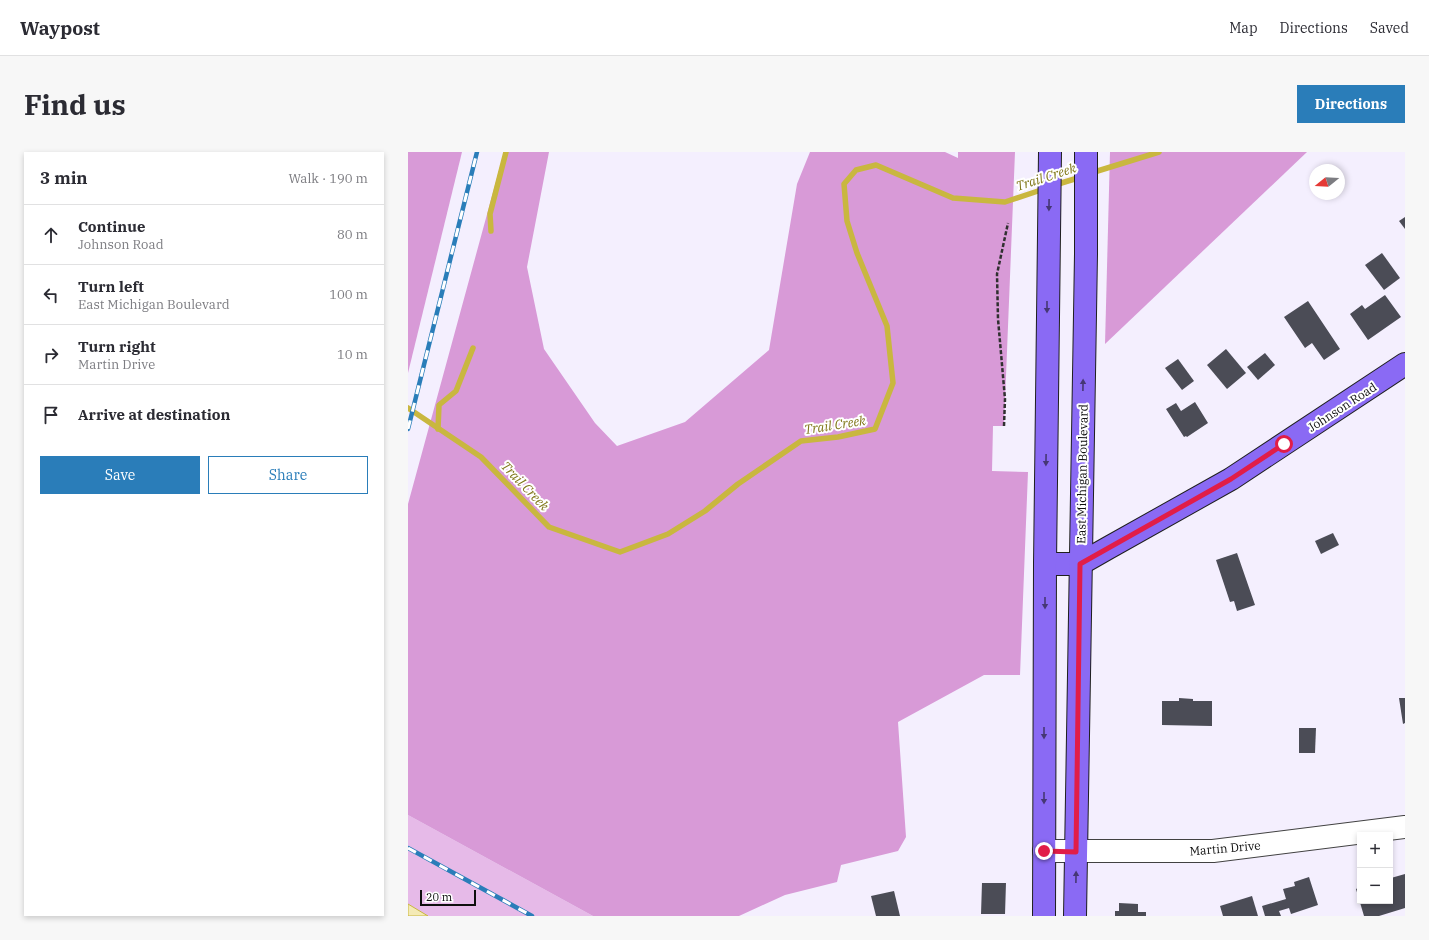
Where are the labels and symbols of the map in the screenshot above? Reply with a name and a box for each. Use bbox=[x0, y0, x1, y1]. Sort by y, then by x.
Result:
water label: Trail Creek bbox=[1014, 159, 1078, 195]
north arrow bbox=[1309, 164, 1345, 200]
one-way arrow bbox=[1046, 199, 1052, 212]
one-way arrow bbox=[1044, 301, 1050, 314]
one-way arrow bbox=[1080, 379, 1087, 391]
street label: Johnson Road bbox=[1305, 379, 1379, 435]
street label: East Michigan Boulevard bbox=[1073, 404, 1091, 544]
water label: Trail Creek bbox=[803, 412, 867, 438]
route start bbox=[1275, 435, 1293, 453]
one-way arrow bbox=[1043, 454, 1049, 467]
water label: Trail Creek bbox=[497, 458, 553, 514]
one-way arrow bbox=[1042, 597, 1048, 610]
one-way arrow bbox=[1041, 727, 1047, 740]
one-way arrow bbox=[1041, 792, 1047, 805]
street label: Martin Drive bbox=[1189, 837, 1261, 859]
route end bbox=[1035, 842, 1053, 860]
one-way arrow bbox=[1073, 870, 1079, 883]
scale bar bbox=[420, 888, 476, 907]

